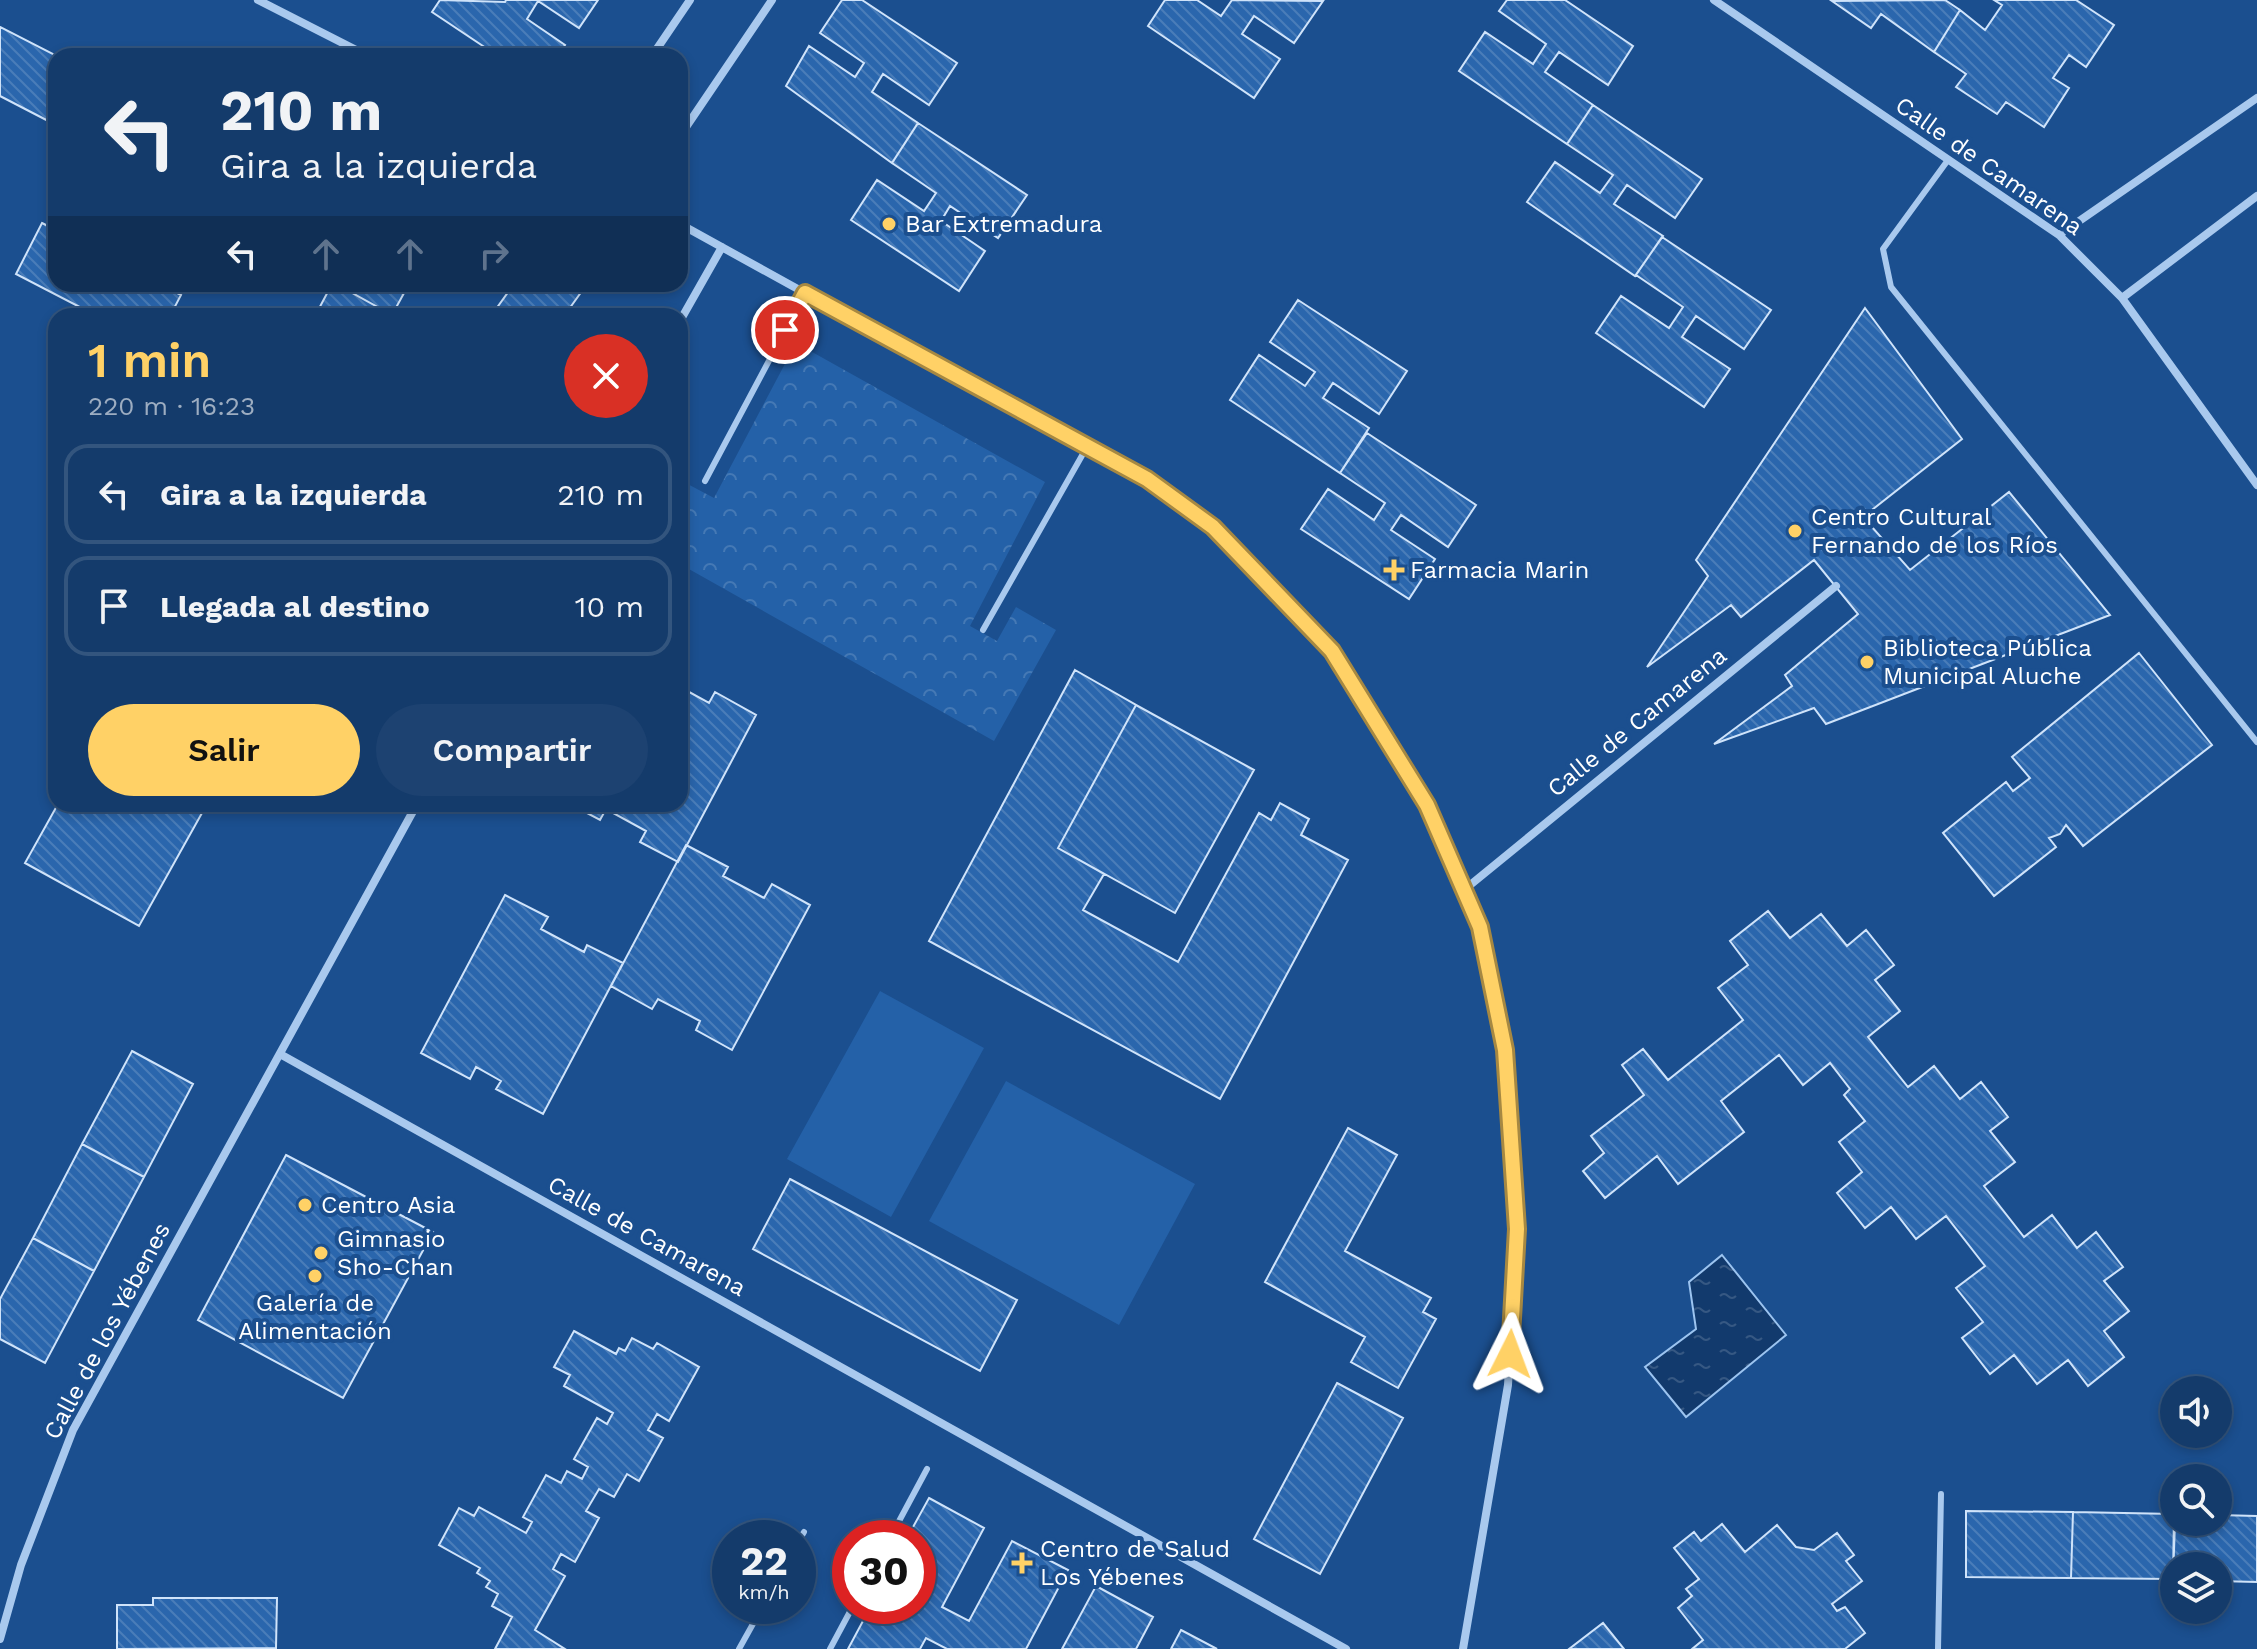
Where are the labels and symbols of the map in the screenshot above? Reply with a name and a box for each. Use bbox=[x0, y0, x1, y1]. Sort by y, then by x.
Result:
street label: Calle de Camarena bbox=[1890, 91, 2088, 241]
place label: Bar Extremadura bbox=[905, 210, 1102, 238]
marker: Bar Extremadura bbox=[880, 215, 898, 233]
pin bbox=[751, 296, 819, 364]
place label: Centro Cultural Fernando de los Ríos bbox=[1811, 503, 2058, 559]
marker: Centro Cultural Fernando de los Ríos bbox=[1786, 522, 1804, 540]
place label: Farmacia Marin bbox=[1410, 556, 1589, 584]
marker: Farmacia Marin bbox=[1385, 561, 1403, 579]
place label: Biblioteca Pública Municipal Aluche bbox=[1883, 634, 2092, 690]
street label: Calle de Camarena bbox=[1542, 641, 1732, 803]
marker: Biblioteca Pública Municipal Aluche bbox=[1858, 653, 1876, 671]
street label: Calle de Camarena bbox=[543, 1170, 751, 1302]
place label: Centro Asia bbox=[321, 1191, 455, 1219]
marker: Centro Asia bbox=[296, 1196, 314, 1214]
street label: Calle de los Yébenes bbox=[38, 1218, 176, 1444]
place label: Gimnasio Sho-Chan bbox=[337, 1225, 454, 1281]
marker: Gimnasio Sho-Chan bbox=[312, 1244, 330, 1262]
marker: Galería de Alimentación bbox=[306, 1267, 324, 1285]
place label: Galería de Alimentación bbox=[238, 1289, 392, 1345]
position arrow bbox=[1468, 1312, 1552, 1396]
speed limit sign: 30 bbox=[832, 1520, 936, 1624]
place label: Centro de Salud Los Yébenes bbox=[1040, 1535, 1230, 1591]
marker: Centro de Salud Los Yébenes bbox=[1011, 1552, 1033, 1574]

